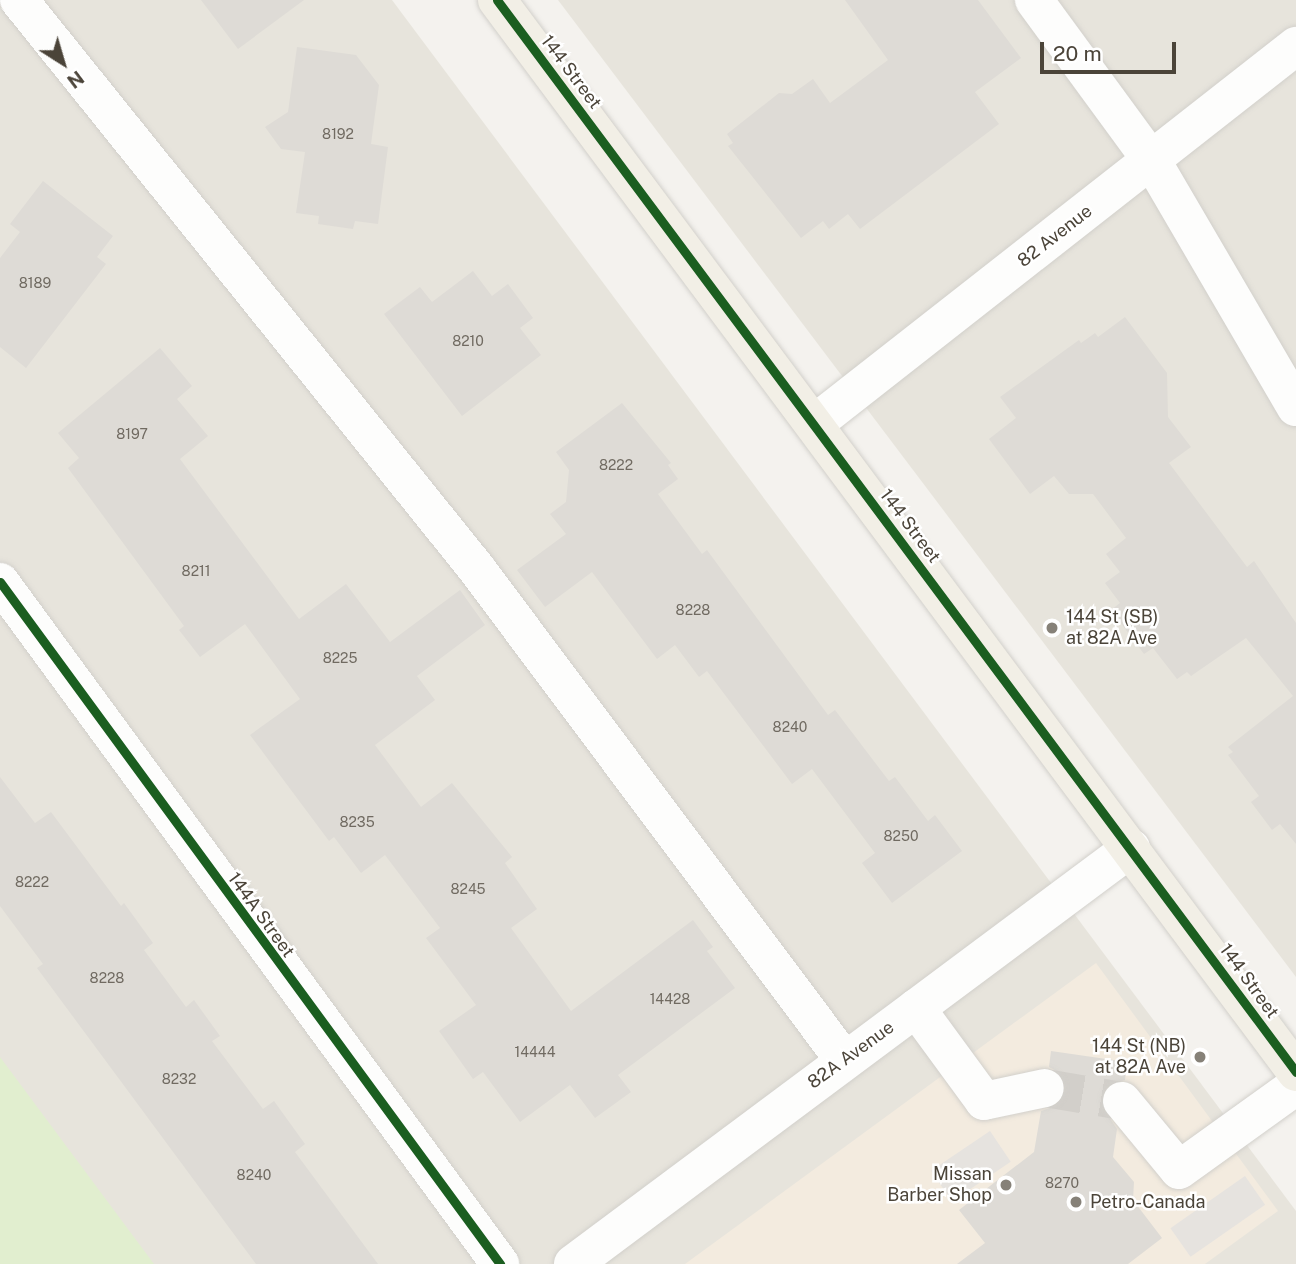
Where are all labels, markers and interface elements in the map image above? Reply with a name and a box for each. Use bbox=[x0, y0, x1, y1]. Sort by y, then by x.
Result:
north arrow bbox=[28, 28, 98, 98]
scale bar bbox=[1044, 28, 1180, 72]
street label: 144 Street bbox=[536, 31, 606, 113]
text: 20 m bbox=[1053, 41, 1102, 66]
text: N bbox=[63, 67, 88, 93]
house number: 8192 bbox=[322, 126, 354, 142]
street label: 82 Avenue bbox=[1013, 200, 1097, 272]
house number: 8189 bbox=[19, 275, 51, 291]
house number: 8210 bbox=[452, 333, 484, 349]
house number: 8197 bbox=[116, 426, 148, 442]
house number: 8222 bbox=[599, 457, 633, 473]
street label: 144 Street bbox=[875, 485, 945, 567]
house number: 8211 bbox=[182, 563, 210, 579]
house number: 8228 bbox=[676, 602, 710, 618]
place label: 144 St (SB) at 82A Ave bbox=[1066, 607, 1158, 650]
marker: 144 St (SB) at 82A Ave bbox=[1044, 620, 1060, 636]
house number: 8225 bbox=[323, 650, 357, 666]
house number: 8240 bbox=[773, 719, 807, 735]
house number: 8235 bbox=[339, 814, 375, 830]
house number: 8250 bbox=[884, 828, 918, 844]
street label: 144A Street bbox=[223, 868, 299, 962]
house number: 8222 bbox=[15, 874, 49, 890]
house number: 8245 bbox=[450, 881, 486, 897]
street label: 144 Street bbox=[1215, 939, 1283, 1023]
house number: 8228 bbox=[90, 970, 124, 986]
house number: 14428 bbox=[650, 991, 690, 1007]
street label: 82A Avenue bbox=[804, 1016, 898, 1094]
place label: 144 St (NB) at 82A Ave bbox=[1092, 1036, 1186, 1078]
house number: 14444 bbox=[515, 1044, 555, 1060]
marker: 144 St (NB) at 82A Ave bbox=[1192, 1049, 1208, 1065]
house number: 8232 bbox=[162, 1071, 196, 1087]
place label: Missan Barber Shop bbox=[887, 1164, 992, 1206]
house number: 8240 bbox=[237, 1167, 271, 1183]
house number: 8270 bbox=[1045, 1175, 1079, 1191]
marker: Missan Barber Shop bbox=[998, 1177, 1014, 1193]
place label: Petro-Canada bbox=[1090, 1191, 1205, 1213]
marker: Petro-Canada bbox=[1068, 1194, 1084, 1210]

